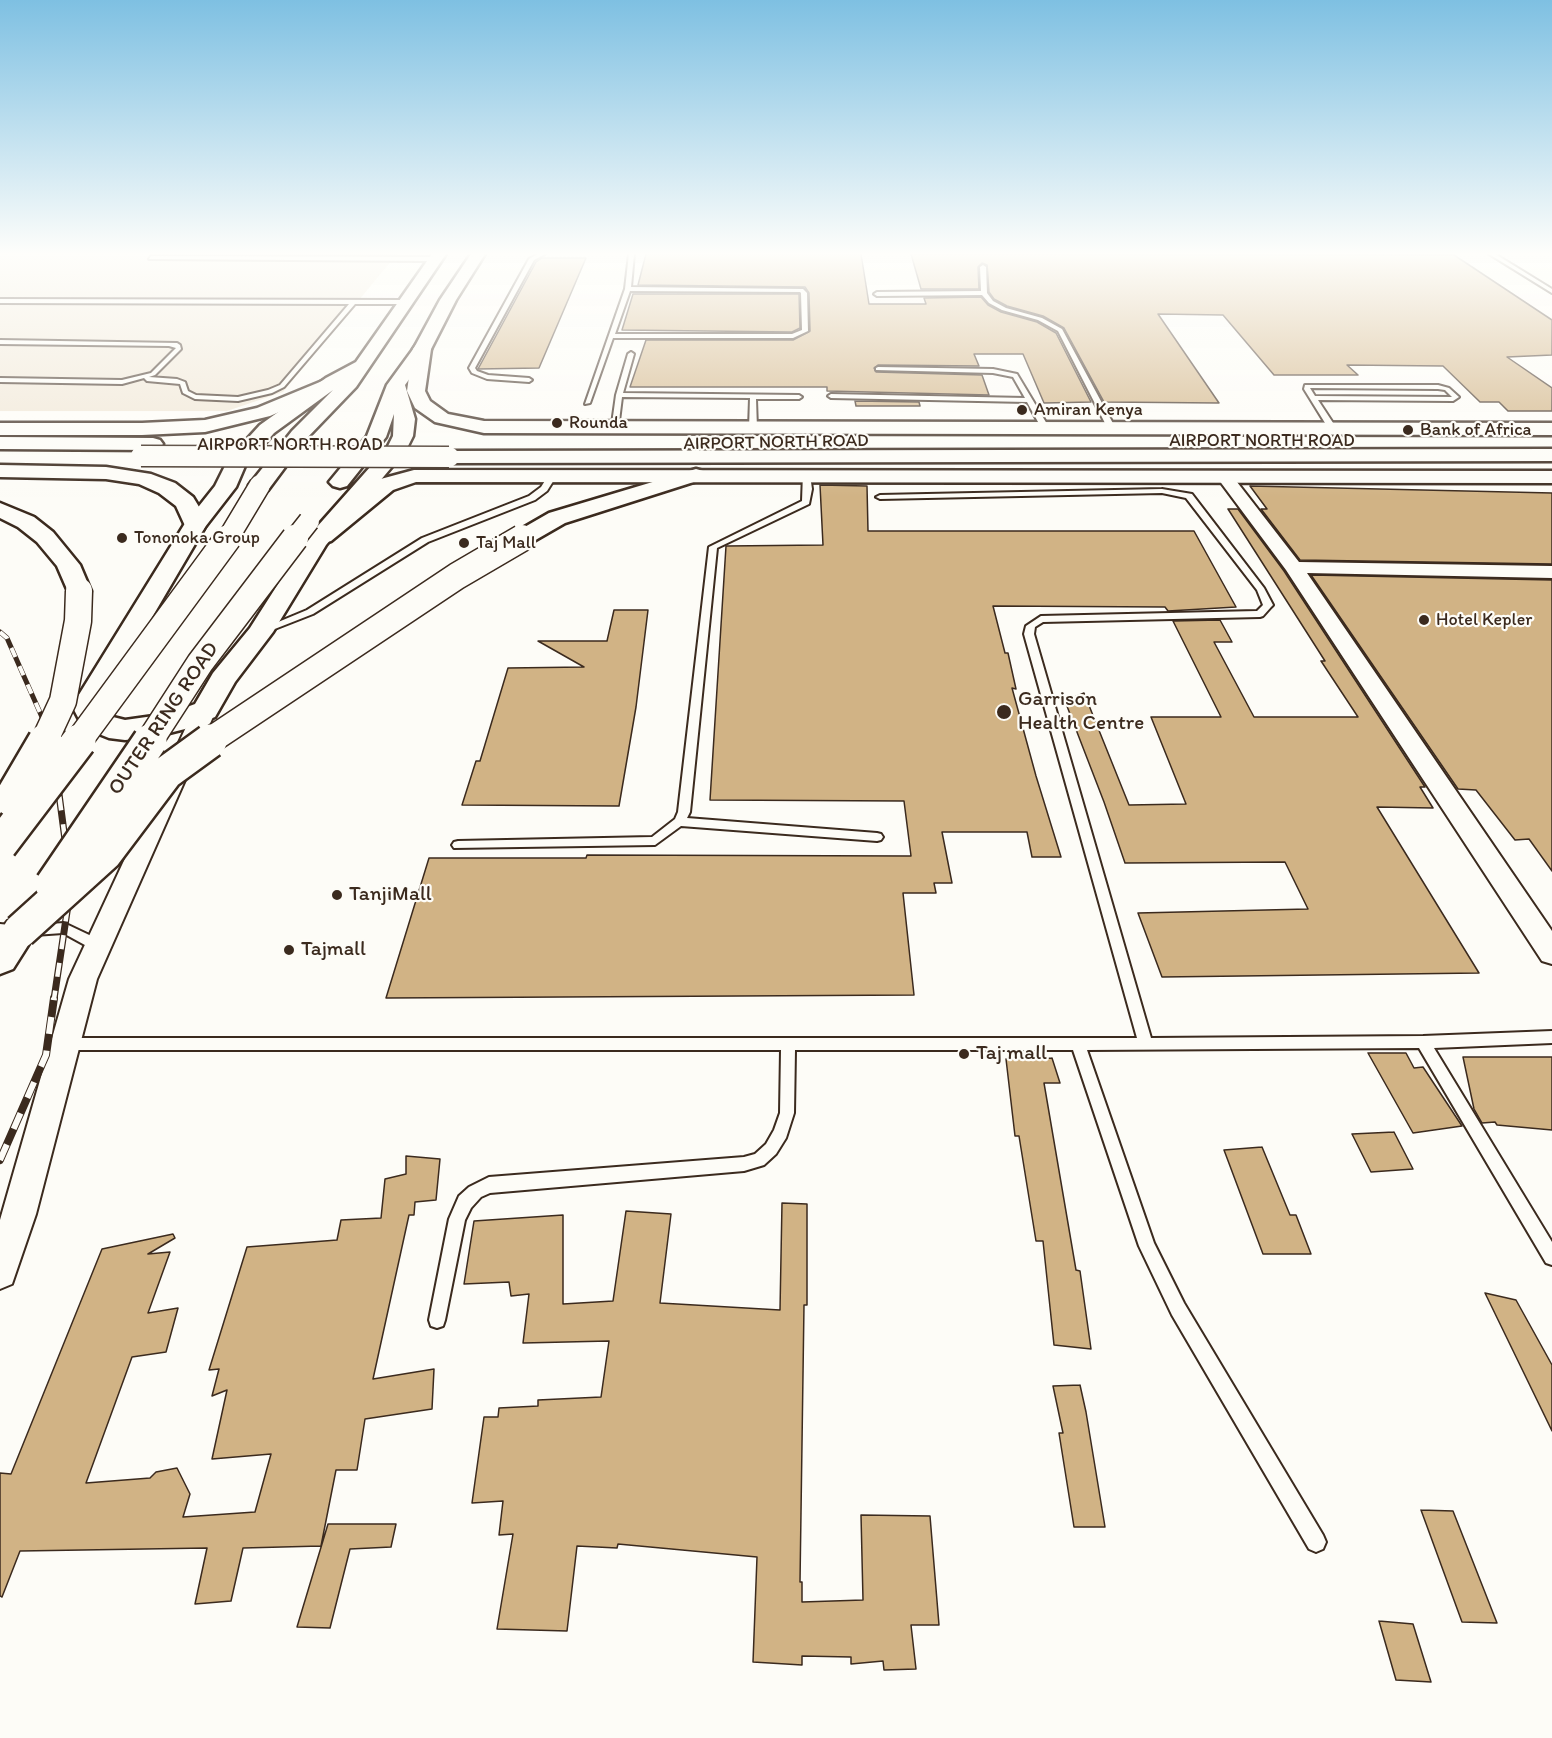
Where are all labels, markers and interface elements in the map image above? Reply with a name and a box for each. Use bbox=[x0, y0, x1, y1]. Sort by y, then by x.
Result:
place label: Amiran Kenya bbox=[1034, 399, 1143, 421]
marker: Amiran Kenya bbox=[1015, 403, 1029, 417]
place label: Rounda bbox=[569, 412, 628, 434]
marker: Rounda bbox=[550, 416, 564, 430]
place label: Bank of Africa bbox=[1420, 419, 1531, 441]
marker: Bank of Africa bbox=[1401, 423, 1415, 437]
street label: AIRPORT NORTH ROAD bbox=[1169, 430, 1355, 452]
street label: AIRPORT NORTH ROAD bbox=[683, 431, 869, 455]
street label: AIRPORT NORTH ROAD bbox=[197, 434, 383, 456]
place label: Tononoka Group bbox=[134, 527, 260, 549]
marker: Tononoka Group bbox=[115, 531, 129, 545]
place label: Taj Mall bbox=[476, 532, 536, 554]
marker: Taj Mall bbox=[457, 536, 471, 550]
place label: Hotel Kepler bbox=[1436, 609, 1532, 631]
marker: Hotel Kepler bbox=[1417, 613, 1431, 627]
street label: OUTER RING ROAD bbox=[104, 638, 224, 800]
place label: Garrison Health Centre bbox=[1018, 687, 1144, 737]
marker: Garrison Health Centre bbox=[995, 703, 1013, 721]
place label: TanjiMall bbox=[349, 882, 432, 908]
marker: TanjiMall bbox=[330, 888, 344, 902]
place label: Tajmall bbox=[301, 937, 366, 963]
marker: Tajmall bbox=[282, 943, 296, 957]
place label: Taj mall bbox=[976, 1041, 1047, 1067]
marker: Taj mall bbox=[957, 1047, 971, 1061]

